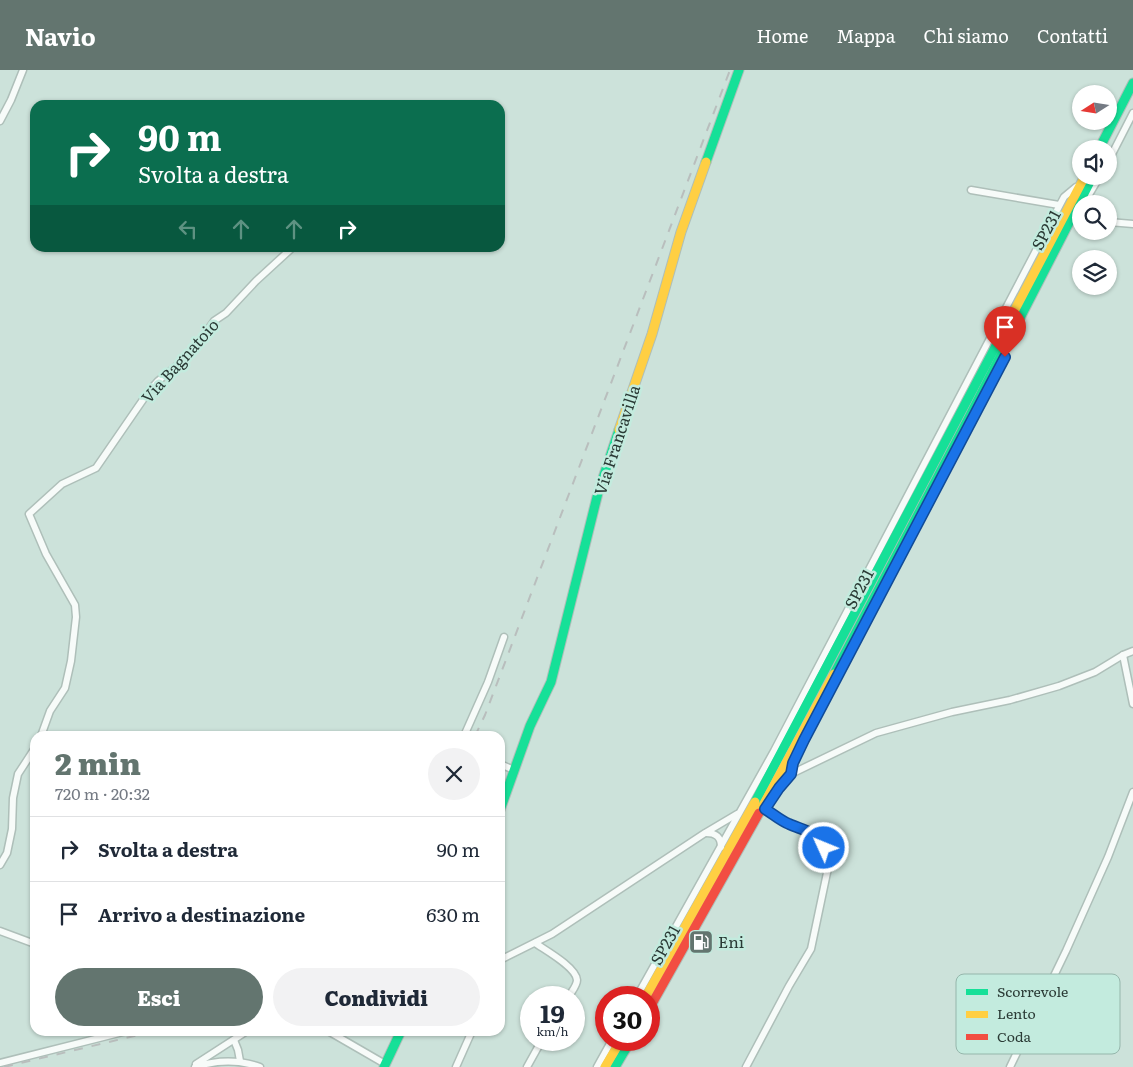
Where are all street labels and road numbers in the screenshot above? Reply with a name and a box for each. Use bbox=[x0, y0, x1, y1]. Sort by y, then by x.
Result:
street label: SP231 bbox=[1025, 205, 1066, 254]
street label: Via Bagnatoio bbox=[135, 313, 224, 408]
street label: Via Francavilla bbox=[587, 381, 645, 498]
street label: SP231 bbox=[838, 564, 879, 613]
street label: SP231 bbox=[643, 920, 685, 969]

